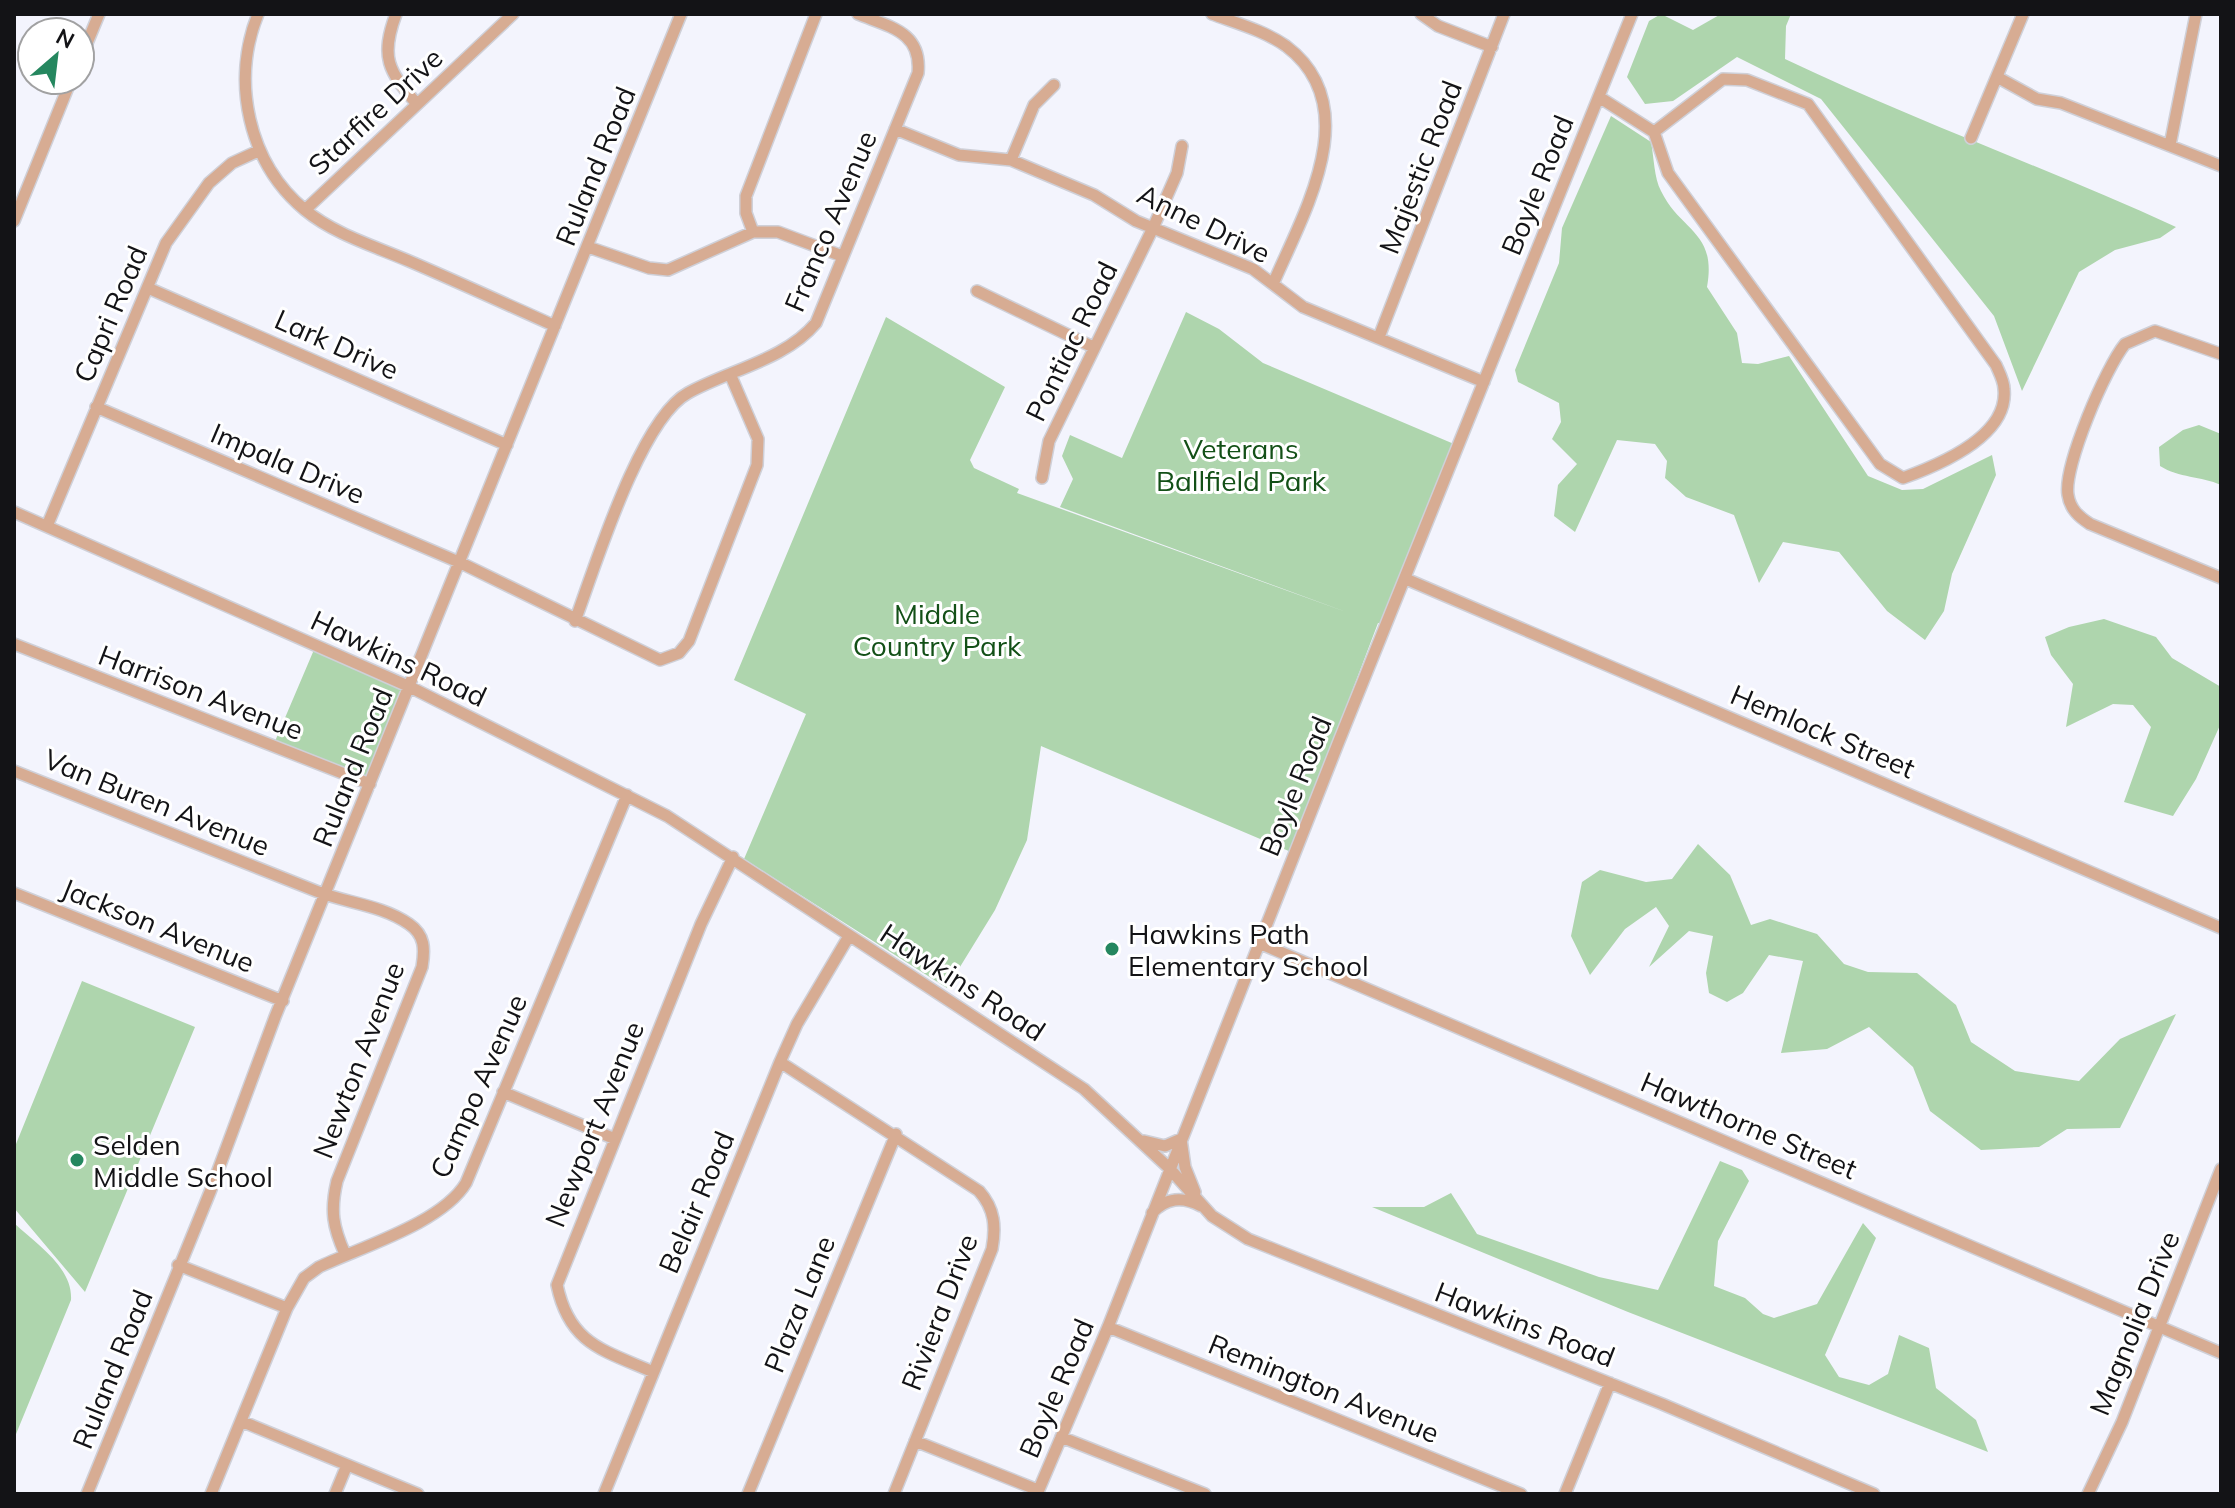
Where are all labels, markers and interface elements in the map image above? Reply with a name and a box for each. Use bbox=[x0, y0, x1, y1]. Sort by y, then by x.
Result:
north arrow bbox=[16, 16, 96, 96]
text: N bbox=[51, 22, 79, 55]
street label: Starfire Drive bbox=[300, 40, 450, 182]
street label: Majestic Road bbox=[1371, 75, 1469, 259]
street label: Ruland Road bbox=[547, 81, 643, 251]
street label: Boyle Road bbox=[1493, 110, 1581, 260]
street label: Franco Avenue bbox=[776, 125, 884, 317]
street label: Anne Drive bbox=[1132, 176, 1276, 270]
street label: Capri Road bbox=[66, 240, 154, 388]
street label: Pontiac Road bbox=[1017, 256, 1125, 426]
street label: Lark Drive bbox=[270, 301, 404, 387]
street label: Impala Drive bbox=[206, 415, 370, 511]
park label: Veterans Ballfield Park bbox=[1156, 431, 1327, 498]
park label: Middle Country Park bbox=[853, 596, 1022, 663]
street label: Hawkins Road bbox=[306, 602, 492, 714]
street label: Harrison Avenue bbox=[94, 637, 308, 747]
street label: Hemlock Street bbox=[1726, 676, 1921, 786]
street label: Ruland Road bbox=[304, 682, 400, 852]
street label: Boyle Road bbox=[1251, 711, 1339, 861]
street label: Van Buren Avenue bbox=[39, 741, 275, 863]
street label: Jackson Avenue bbox=[56, 870, 260, 980]
street label: Hawkins Road bbox=[874, 916, 1052, 1048]
place label: Hawkins Path Elementary School bbox=[1128, 916, 1369, 983]
marker: Hawkins Path Elementary School bbox=[1103, 940, 1121, 958]
street label: Newton Avenue bbox=[304, 957, 412, 1163]
street label: Campo Avenue bbox=[422, 989, 534, 1183]
street label: Newport Avenue bbox=[537, 1016, 651, 1232]
street label: Hawthorne Street bbox=[1636, 1064, 1863, 1186]
street label: Belair Road bbox=[650, 1126, 742, 1278]
place label: Selden Middle School bbox=[93, 1127, 273, 1194]
marker: Selden Middle School bbox=[68, 1151, 86, 1169]
street label: Magnolia Drive bbox=[2081, 1226, 2187, 1420]
street label: Riviera Drive bbox=[893, 1229, 985, 1395]
street label: Plaza Lane bbox=[756, 1231, 842, 1377]
street label: Hawkins Road bbox=[1430, 1274, 1620, 1374]
street label: Ruland Road bbox=[64, 1284, 160, 1454]
street label: Boyle Road bbox=[1011, 1313, 1101, 1463]
street label: Remington Avenue bbox=[1204, 1326, 1444, 1450]

